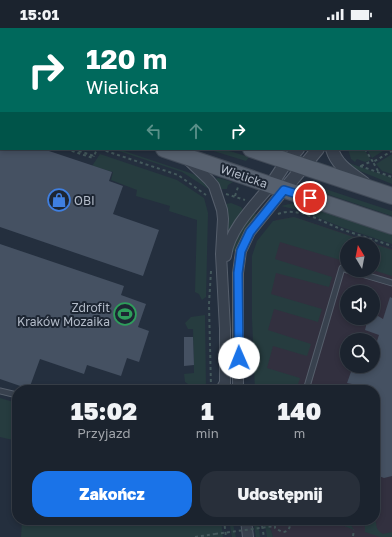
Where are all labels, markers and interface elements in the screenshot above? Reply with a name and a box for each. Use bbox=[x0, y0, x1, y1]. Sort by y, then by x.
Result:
text: 15:01 bbox=[20, 5, 59, 23]
text: 120 m bbox=[86, 42, 167, 75]
icon: right bbox=[20, 44, 72, 96]
text: Wielicka bbox=[86, 76, 159, 98]
icon: left bbox=[143, 120, 165, 142]
icon: ahead bbox=[185, 120, 207, 142]
icon: right bbox=[227, 120, 249, 142]
street label: Wielicka bbox=[219, 161, 269, 191]
pin bbox=[293, 181, 327, 215]
shop icon: OBI bbox=[46, 187, 72, 213]
icon: arrive bbox=[299, 187, 321, 209]
place label: OBI bbox=[74, 193, 95, 208]
north arrow bbox=[340, 237, 380, 277]
map controls bbox=[340, 237, 380, 373]
button: sound bbox=[340, 285, 380, 325]
place label: Zdrofit Kraków Mozaika bbox=[17, 300, 110, 329]
sports icon: Zdrofit Kraków Mozaika bbox=[112, 301, 138, 327]
button: search bbox=[340, 333, 380, 373]
position arrow bbox=[218, 337, 260, 379]
text: 15:02 bbox=[71, 396, 137, 425]
text: 1 bbox=[201, 396, 214, 425]
text: 140 bbox=[278, 396, 321, 425]
text: Przyjazd bbox=[77, 425, 131, 441]
text: min bbox=[196, 425, 219, 441]
text: m bbox=[294, 425, 305, 441]
button: Zakończ bbox=[32, 471, 192, 517]
button: Udostępnij bbox=[200, 471, 360, 517]

